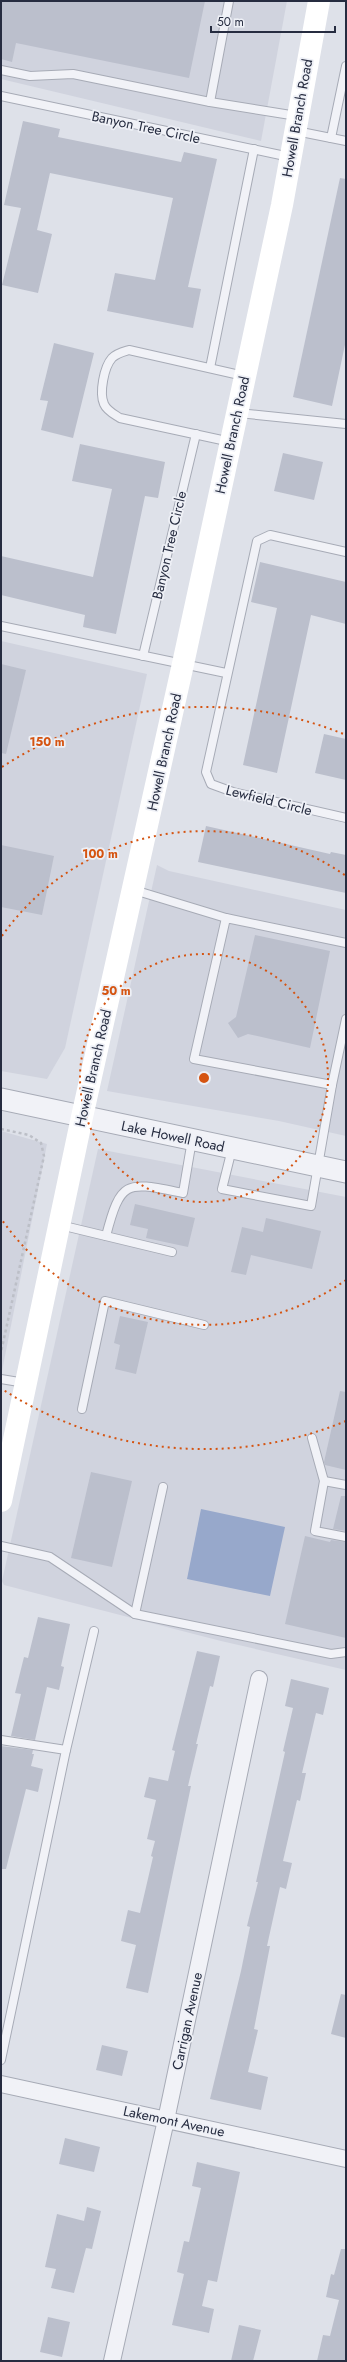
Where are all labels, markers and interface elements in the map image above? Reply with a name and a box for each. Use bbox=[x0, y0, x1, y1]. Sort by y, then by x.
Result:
scale bar bbox=[211, 8, 335, 34]
text: 50 m bbox=[217, 13, 244, 31]
street label: Howell Branch Road bbox=[277, 57, 317, 179]
street label: Banyon Tree Circle bbox=[90, 106, 202, 148]
street label: Howell Branch Road bbox=[210, 374, 254, 496]
street label: Banyon Tree Circle bbox=[147, 489, 191, 601]
street label: Howell Branch Road bbox=[142, 691, 186, 813]
text: 150 m bbox=[29, 733, 65, 751]
street label: Lewfield Circle bbox=[224, 780, 314, 820]
text: 100 m bbox=[82, 845, 118, 863]
text: 50 m bbox=[101, 982, 131, 1000]
street label: Howell Branch Road bbox=[70, 1007, 116, 1129]
centre of rings bbox=[197, 1071, 211, 1085]
street label: Lake Howell Road bbox=[119, 1115, 227, 1157]
street label: Carrigan Avenue bbox=[167, 1970, 207, 2072]
street label: Lakemont Avenue bbox=[121, 2100, 227, 2142]

